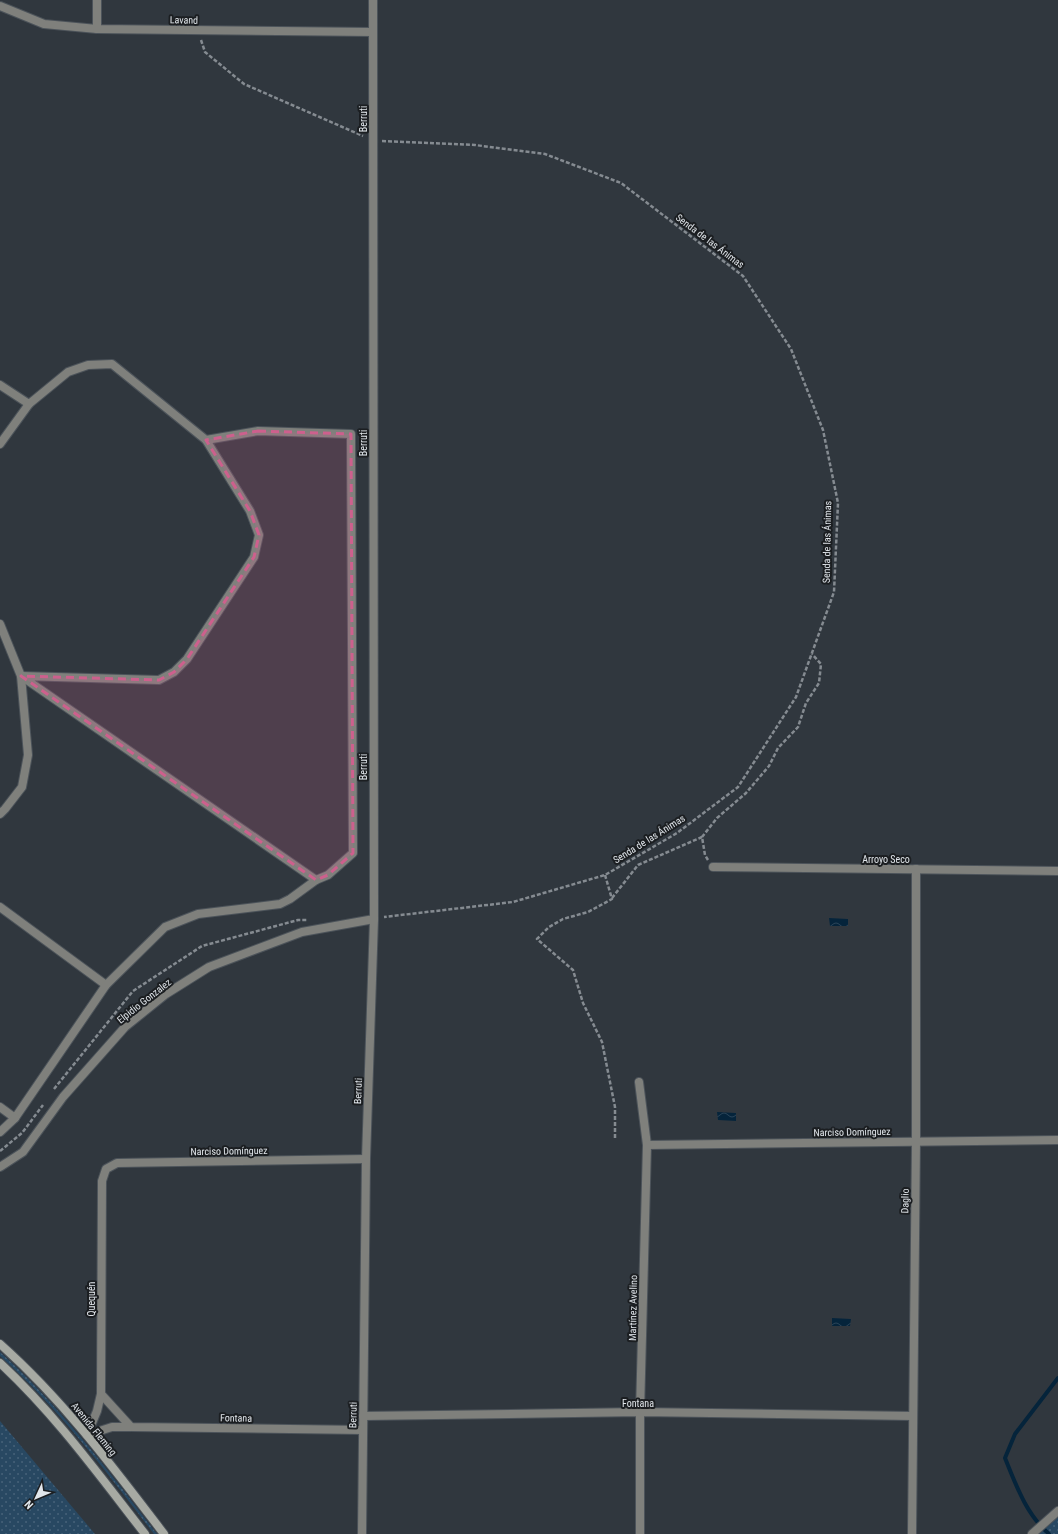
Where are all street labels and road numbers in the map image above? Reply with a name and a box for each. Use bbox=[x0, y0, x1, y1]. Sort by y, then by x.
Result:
street label: Lavand bbox=[170, 14, 198, 26]
street label: Berruti bbox=[358, 106, 369, 132]
street label: Senda de las Ánimas bbox=[674, 211, 747, 270]
street label: Berruti bbox=[358, 430, 369, 456]
street label: Senda de las Ánimas bbox=[820, 500, 833, 583]
street label: Berruti bbox=[358, 754, 369, 780]
street label: Senda de las Ánimas bbox=[611, 811, 687, 866]
street label: Arroyo Seco bbox=[862, 854, 910, 865]
street label: Elpidio Gonzalez bbox=[115, 977, 173, 1025]
street label: Berruti bbox=[352, 1078, 364, 1104]
street label: Narciso Domínguez bbox=[813, 1126, 891, 1138]
street label: Narciso Domínguez bbox=[190, 1145, 268, 1157]
street label: Daglio bbox=[899, 1188, 911, 1214]
street label: Martínez Avelino bbox=[627, 1275, 639, 1341]
street label: Quequén bbox=[86, 1281, 97, 1316]
street label: Fontana bbox=[622, 1398, 654, 1409]
street label: Avenida Fleming bbox=[69, 1400, 119, 1458]
street label: Berruti bbox=[347, 1402, 359, 1428]
street label: Fontana bbox=[220, 1412, 252, 1424]

